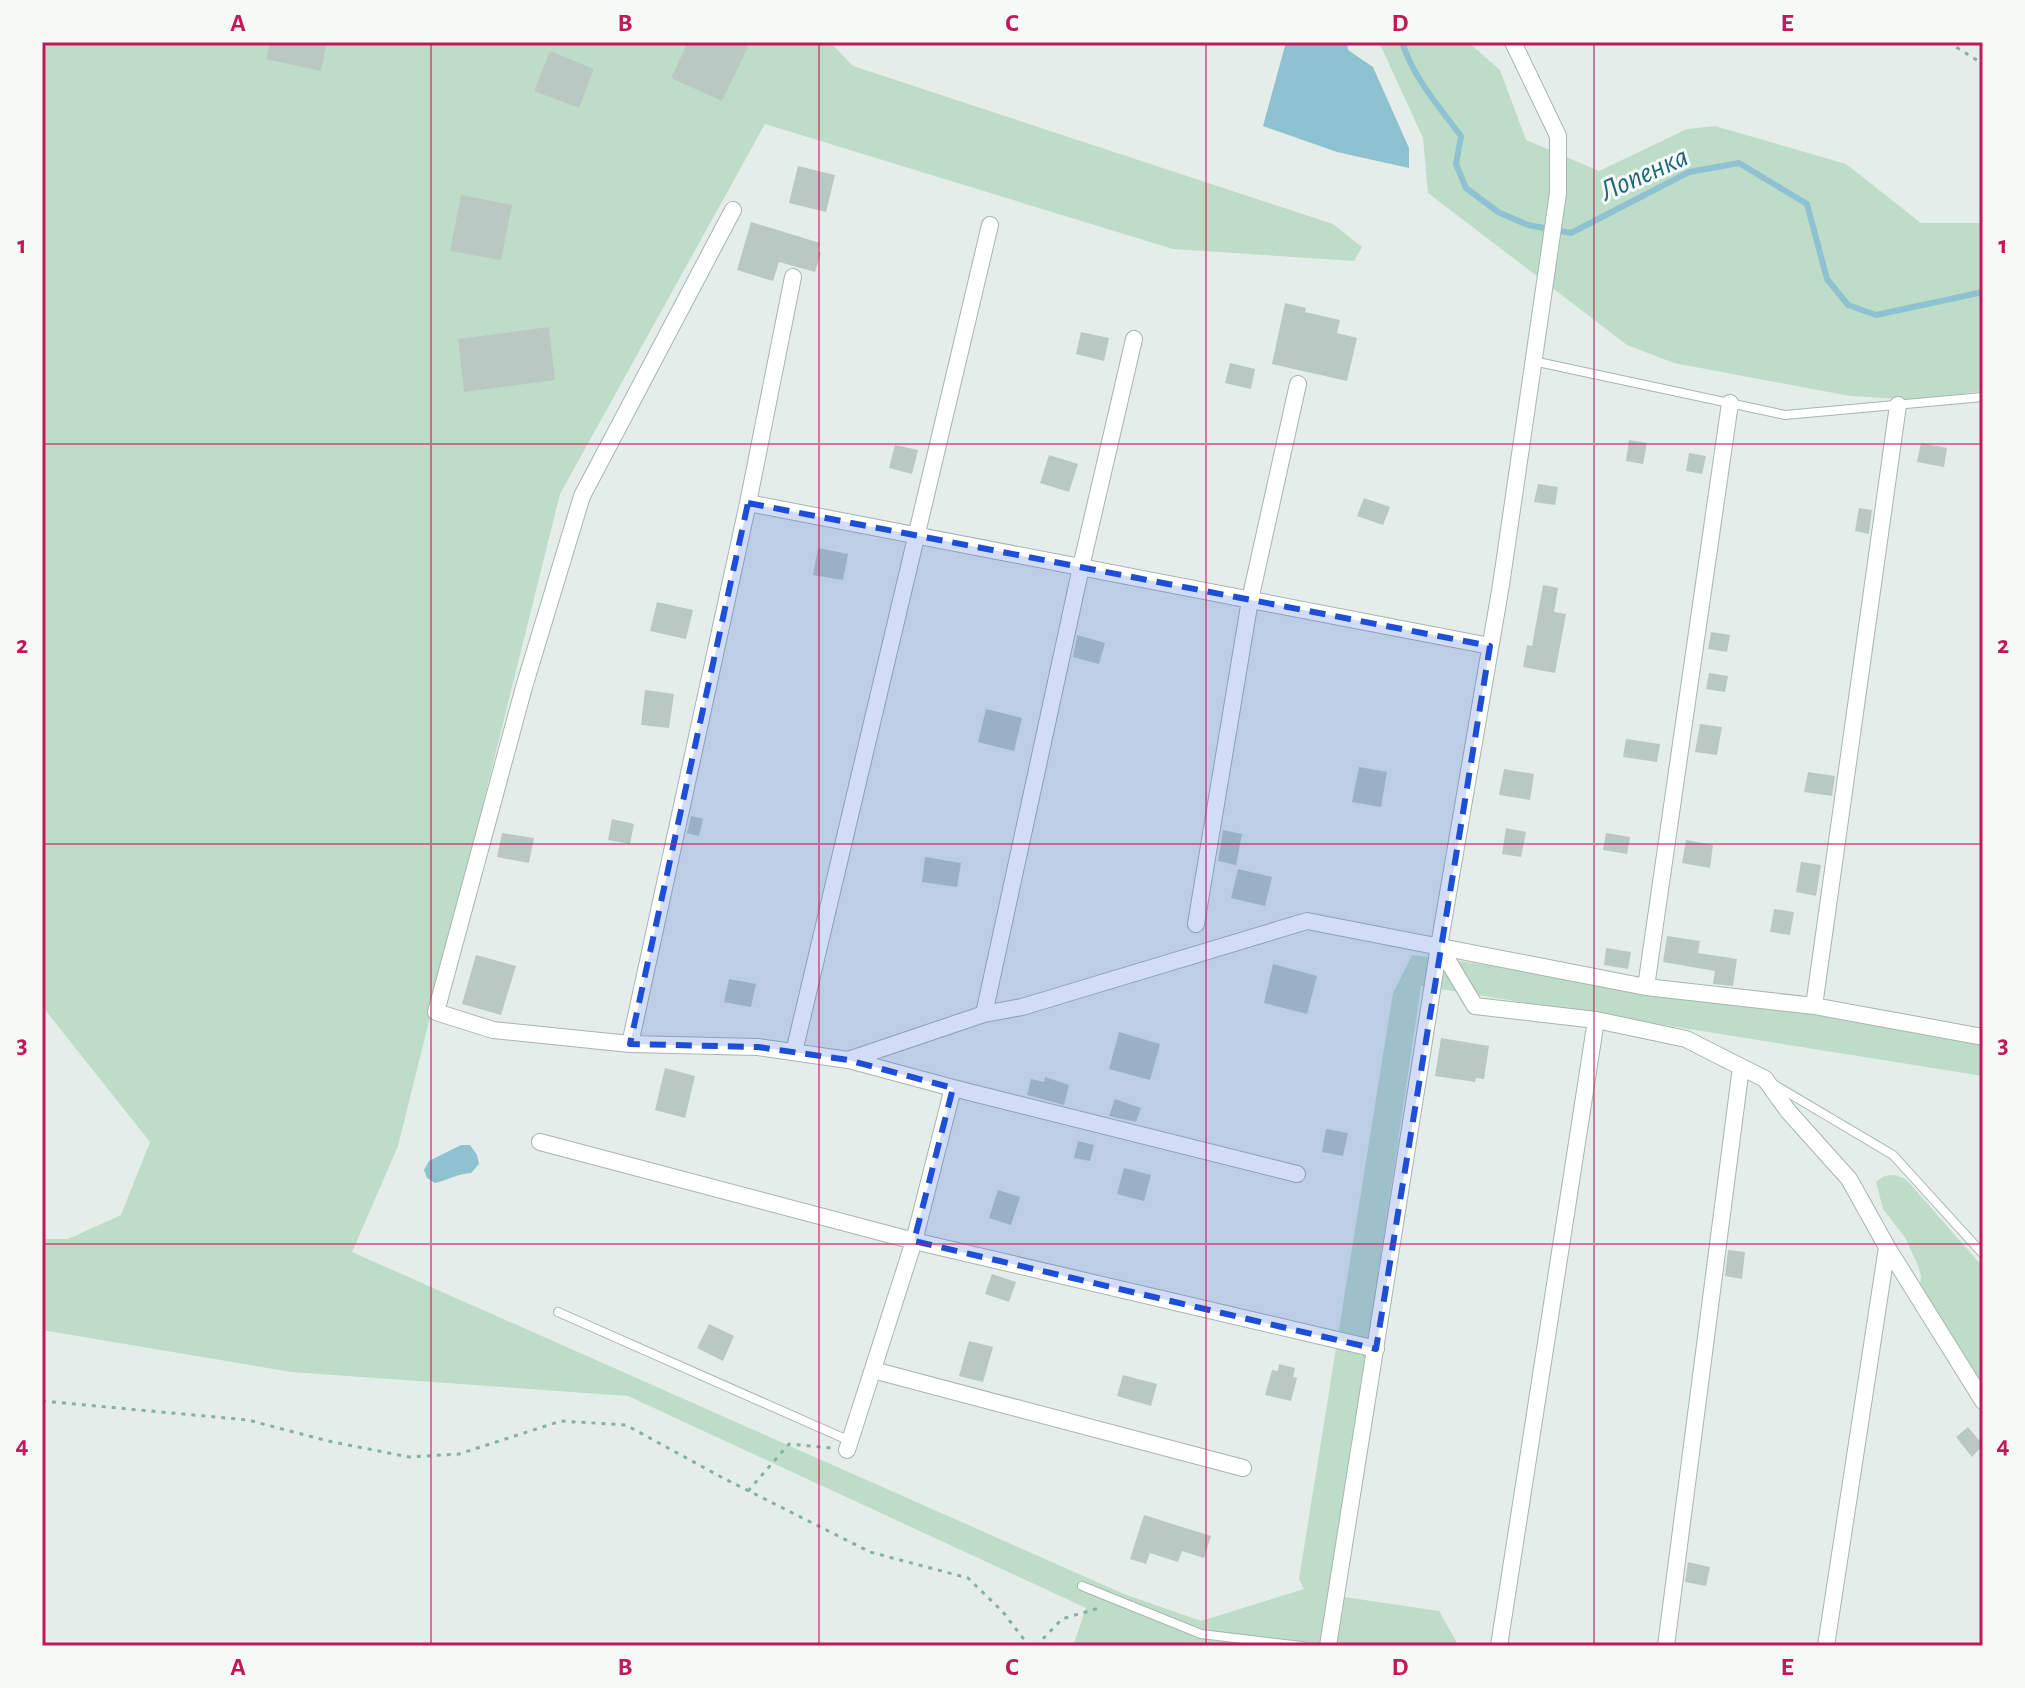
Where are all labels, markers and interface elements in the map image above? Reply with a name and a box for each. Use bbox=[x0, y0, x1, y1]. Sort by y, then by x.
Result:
text: A bbox=[230, 10, 246, 36]
text: B bbox=[617, 10, 633, 36]
text: C bbox=[1005, 10, 1019, 36]
text: D bbox=[1391, 10, 1409, 36]
text: E bbox=[1780, 10, 1794, 36]
water label: Лопенка bbox=[1594, 141, 1693, 207]
text: 1 bbox=[17, 232, 27, 258]
text: 1 bbox=[1998, 232, 2008, 258]
text: 2 bbox=[16, 632, 28, 658]
text: 2 bbox=[1997, 632, 2009, 658]
text: 3 bbox=[16, 1032, 28, 1058]
text: 3 bbox=[1997, 1032, 2009, 1058]
text: 4 bbox=[15, 1432, 29, 1458]
text: 4 bbox=[1996, 1432, 2010, 1458]
text: A bbox=[230, 1654, 246, 1680]
text: B bbox=[617, 1654, 633, 1680]
text: C bbox=[1005, 1654, 1019, 1680]
text: D bbox=[1391, 1654, 1409, 1680]
text: E bbox=[1780, 1654, 1794, 1680]

